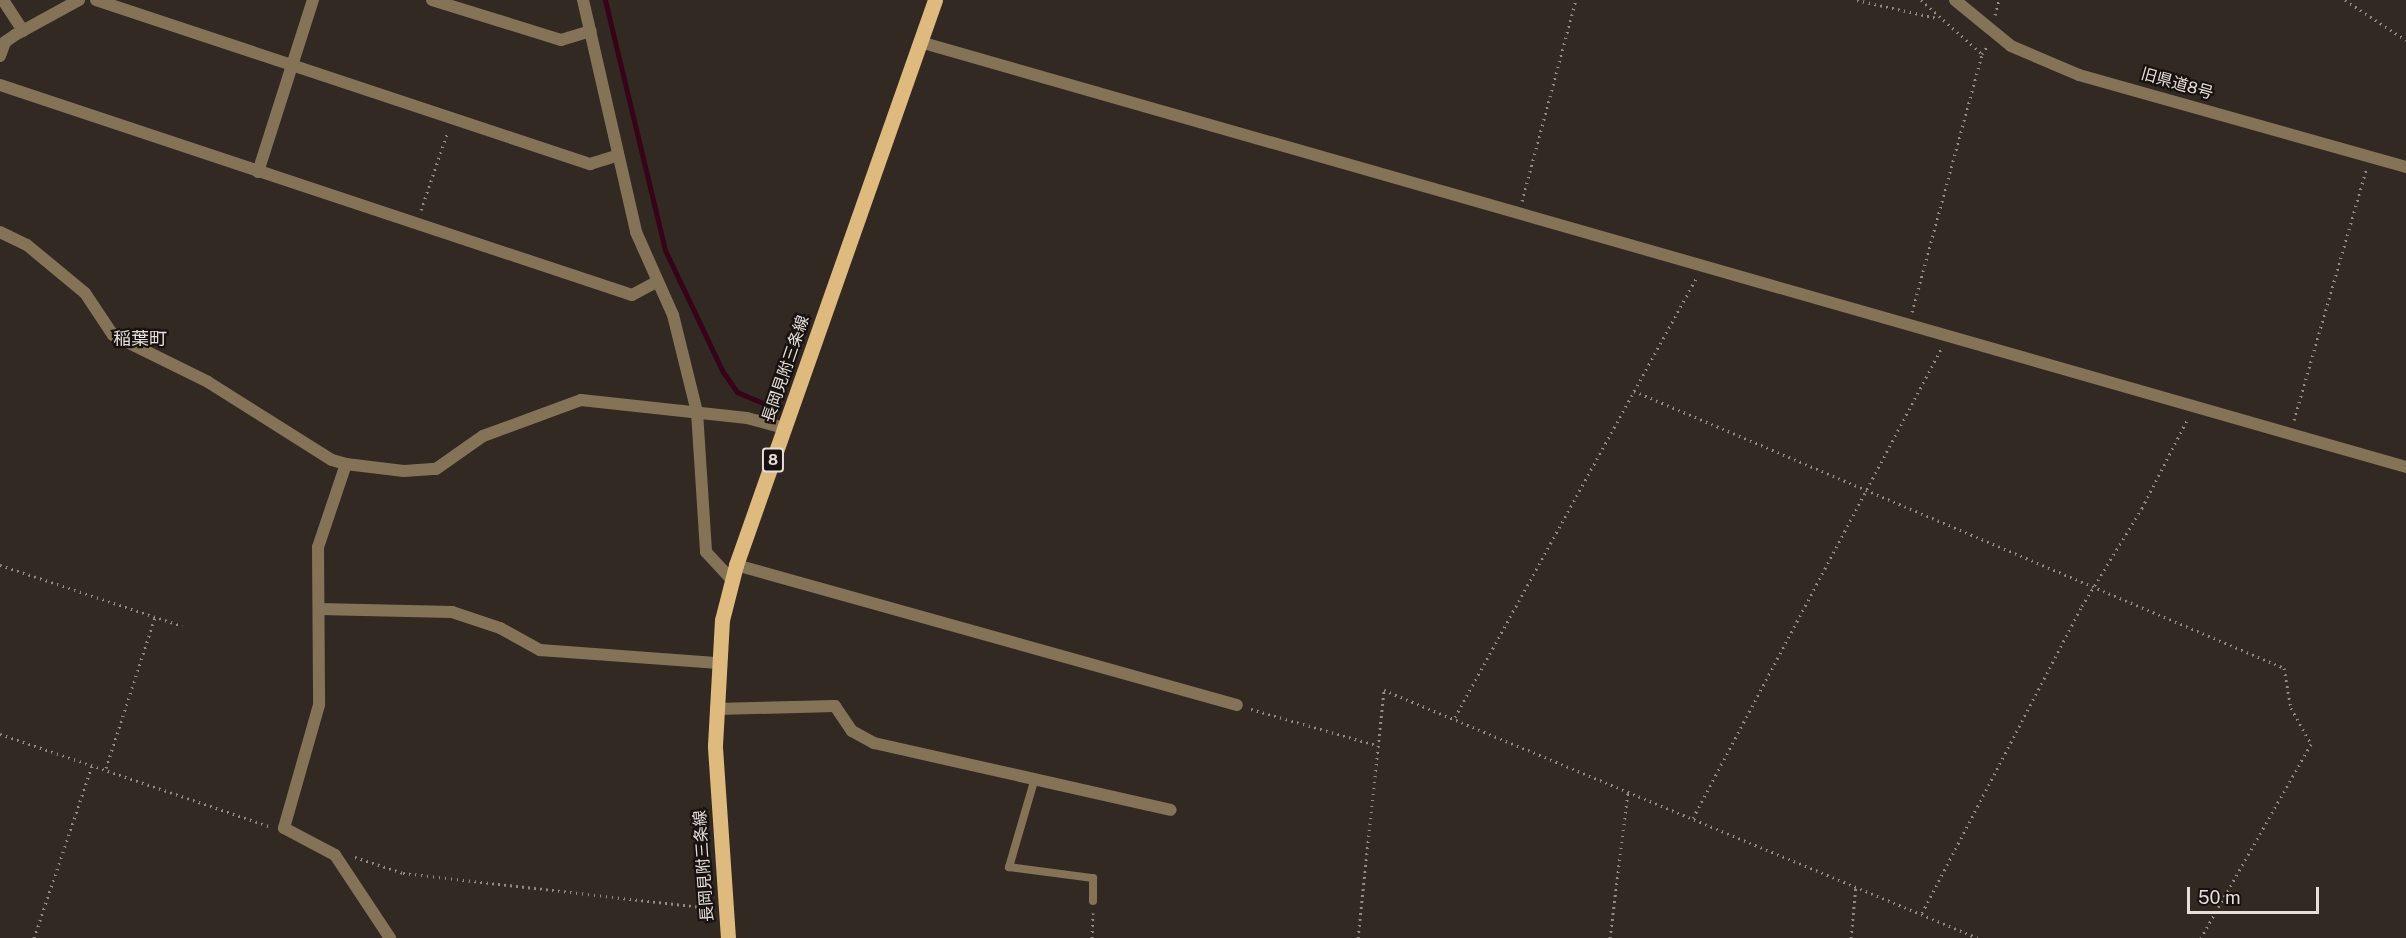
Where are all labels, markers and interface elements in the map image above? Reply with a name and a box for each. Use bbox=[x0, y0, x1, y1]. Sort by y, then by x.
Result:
street label: 旧県道8号 bbox=[2139, 65, 2215, 103]
street label: 長岡見附三条線 bbox=[759, 313, 813, 425]
district label: 稲葉町 bbox=[113, 328, 167, 350]
road number: 8 bbox=[761, 448, 785, 472]
street label: 長岡見附三条線 bbox=[691, 809, 717, 923]
scale bar bbox=[2190, 875, 2322, 913]
text: 50 m bbox=[2198, 887, 2241, 908]

